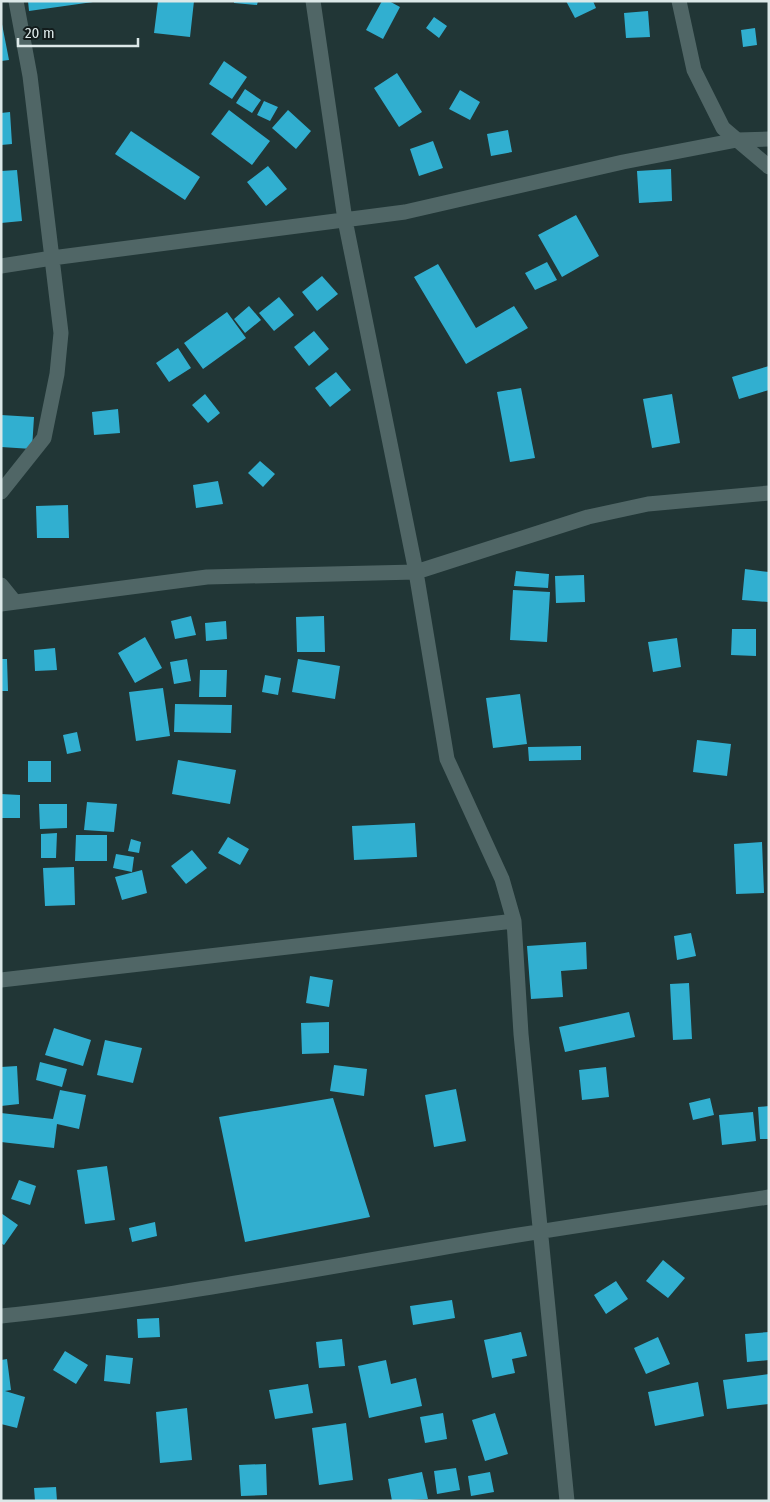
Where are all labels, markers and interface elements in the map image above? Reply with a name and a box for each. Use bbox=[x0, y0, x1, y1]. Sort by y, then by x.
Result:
scale bar bbox=[18, 15, 138, 47]
text: 20 m bbox=[25, 24, 55, 42]

